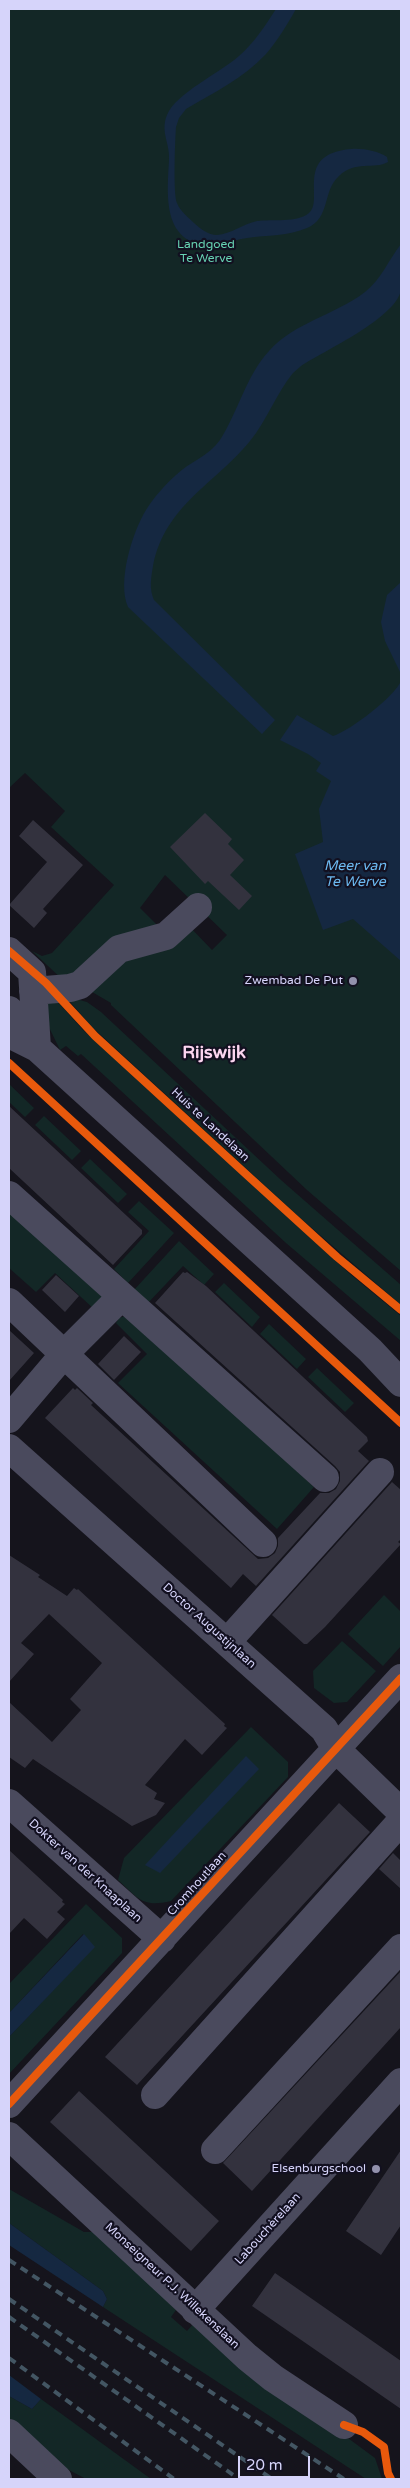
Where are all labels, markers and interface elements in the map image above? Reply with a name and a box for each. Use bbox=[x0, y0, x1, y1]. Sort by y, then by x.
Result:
park label: Landgoed Te Werve bbox=[177, 238, 235, 266]
water label: Meer van Te Werve bbox=[324, 858, 386, 890]
place label: Zwembad De Put bbox=[245, 974, 343, 988]
marker: Zwembad De Put bbox=[347, 975, 359, 987]
district label: Rijswijk bbox=[182, 1042, 246, 1064]
street label: Huis te Landelaan bbox=[168, 1085, 252, 1165]
street label: Doctor Augustijnlaan bbox=[159, 1580, 259, 1672]
street label: Dokter van der Knaaplaan bbox=[25, 1816, 145, 1926]
street label: Cromhoutlaan bbox=[164, 1849, 230, 1919]
place label: Elsenburgschool bbox=[272, 2162, 366, 2176]
marker: Elsenburgschool bbox=[370, 2163, 382, 2175]
street label: Labouchèrelaan bbox=[232, 2190, 304, 2268]
street label: Monseigneur P.J. Willekenslaan bbox=[102, 2220, 242, 2352]
scale bar bbox=[240, 2446, 312, 2478]
text: 20 m bbox=[246, 2456, 283, 2474]

